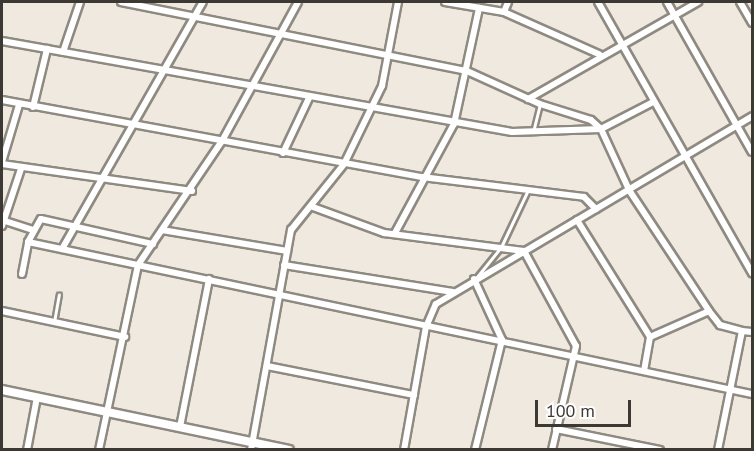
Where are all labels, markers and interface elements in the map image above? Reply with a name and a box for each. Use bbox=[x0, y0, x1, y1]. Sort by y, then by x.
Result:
scale bar bbox=[538, 388, 634, 426]
text: 100 m bbox=[546, 399, 595, 422]

